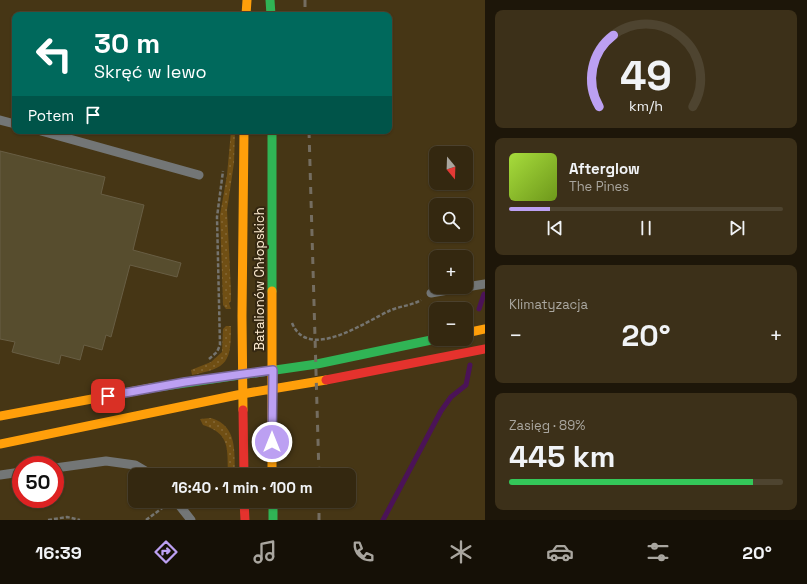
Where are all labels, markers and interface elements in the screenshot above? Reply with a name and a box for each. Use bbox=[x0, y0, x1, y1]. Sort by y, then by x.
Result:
text: 30 m bbox=[94, 25, 160, 61]
icon: left bbox=[28, 28, 80, 80]
text: 49 bbox=[620, 49, 672, 102]
text: Skręć w lewo bbox=[94, 60, 207, 83]
text: km/h bbox=[629, 96, 663, 114]
icon: arrive bbox=[82, 104, 104, 126]
text: Potem bbox=[28, 106, 74, 125]
north arrow bbox=[429, 146, 473, 190]
map controls bbox=[429, 146, 473, 346]
text: Afterglow bbox=[569, 159, 640, 178]
text: The Pines bbox=[569, 178, 629, 195]
button: search bbox=[429, 198, 473, 242]
street label: Batalionów Chłopskich bbox=[251, 207, 268, 351]
icon: previous bbox=[544, 217, 566, 239]
icon: pause bbox=[635, 217, 657, 239]
icon: next bbox=[726, 217, 748, 239]
button: + bbox=[429, 250, 473, 294]
text: Klimatyzacja bbox=[509, 296, 588, 313]
button: − bbox=[429, 302, 473, 346]
text: 20° bbox=[621, 316, 671, 355]
text: − bbox=[509, 321, 523, 349]
text: + bbox=[769, 321, 783, 349]
pin bbox=[91, 379, 125, 413]
icon: arrive bbox=[97, 385, 119, 407]
text: Zasięg · 89% bbox=[509, 417, 585, 434]
position arrow bbox=[251, 421, 293, 463]
text: 445 km bbox=[509, 437, 615, 476]
speed limit sign: 50 bbox=[12, 456, 64, 508]
text: 16:40 · 1 min · 100 m bbox=[171, 478, 313, 497]
icon: directions bbox=[152, 538, 180, 566]
icon: music bbox=[251, 538, 279, 566]
icon: phone bbox=[349, 538, 377, 566]
icon: climate bbox=[447, 538, 475, 566]
icon: car bbox=[546, 538, 574, 566]
icon: filters bbox=[644, 538, 672, 566]
text: 16:39 bbox=[35, 541, 82, 564]
text: 20° bbox=[742, 541, 772, 564]

